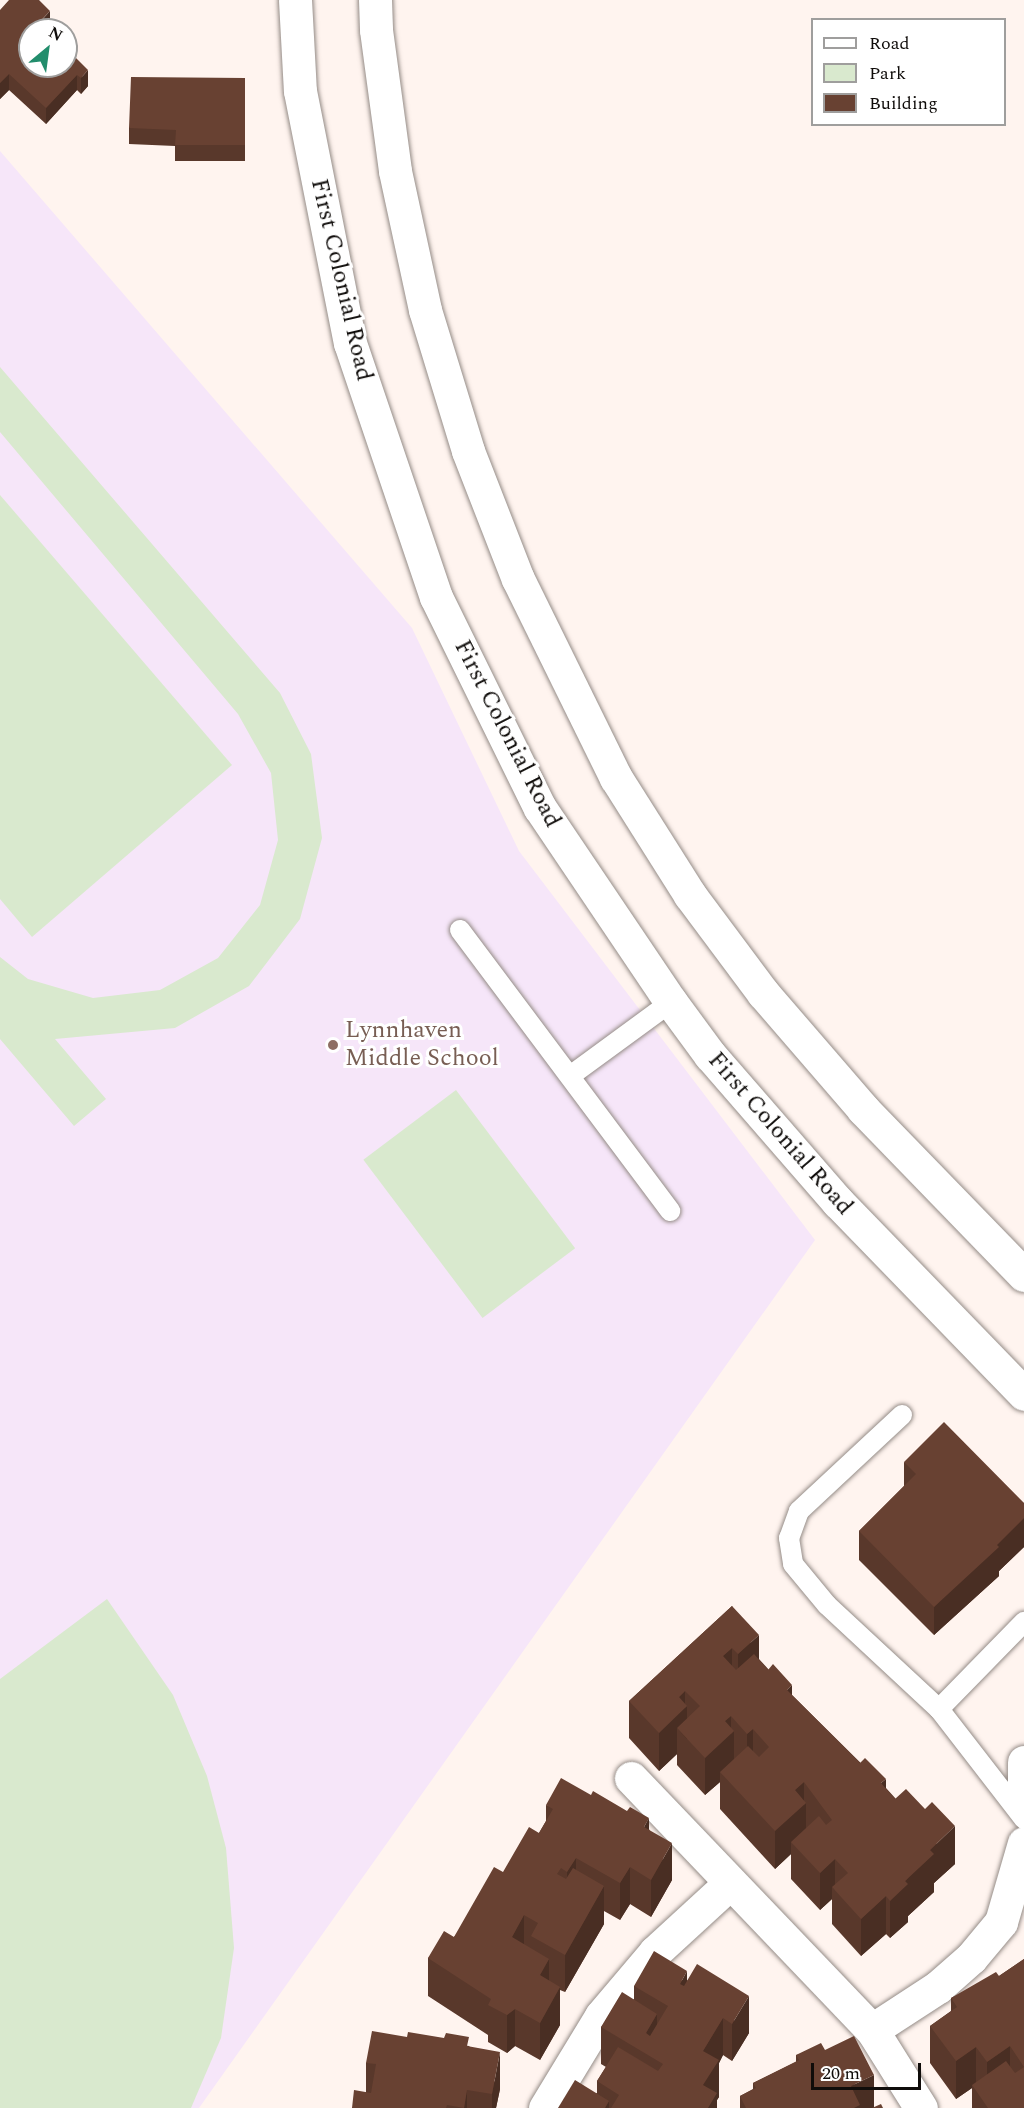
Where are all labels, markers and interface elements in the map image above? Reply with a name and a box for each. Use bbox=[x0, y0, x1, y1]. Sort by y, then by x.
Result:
north arrow bbox=[18, 18, 78, 78]
legend bbox=[811, 18, 1006, 126]
text: N bbox=[44, 20, 67, 48]
text: Road bbox=[869, 30, 910, 57]
text: Park bbox=[869, 60, 906, 87]
text: Building bbox=[869, 90, 938, 117]
street label: First Colonial Road bbox=[304, 176, 378, 384]
street label: First Colonial Road bbox=[447, 635, 567, 833]
place label: Lynnhaven Middle School bbox=[345, 1017, 499, 1073]
marker: Lynnhaven Middle School bbox=[326, 1038, 340, 1052]
street label: First Colonial Road bbox=[701, 1047, 859, 1221]
scale bar bbox=[814, 2051, 924, 2089]
text: 20 m bbox=[822, 2060, 860, 2087]

